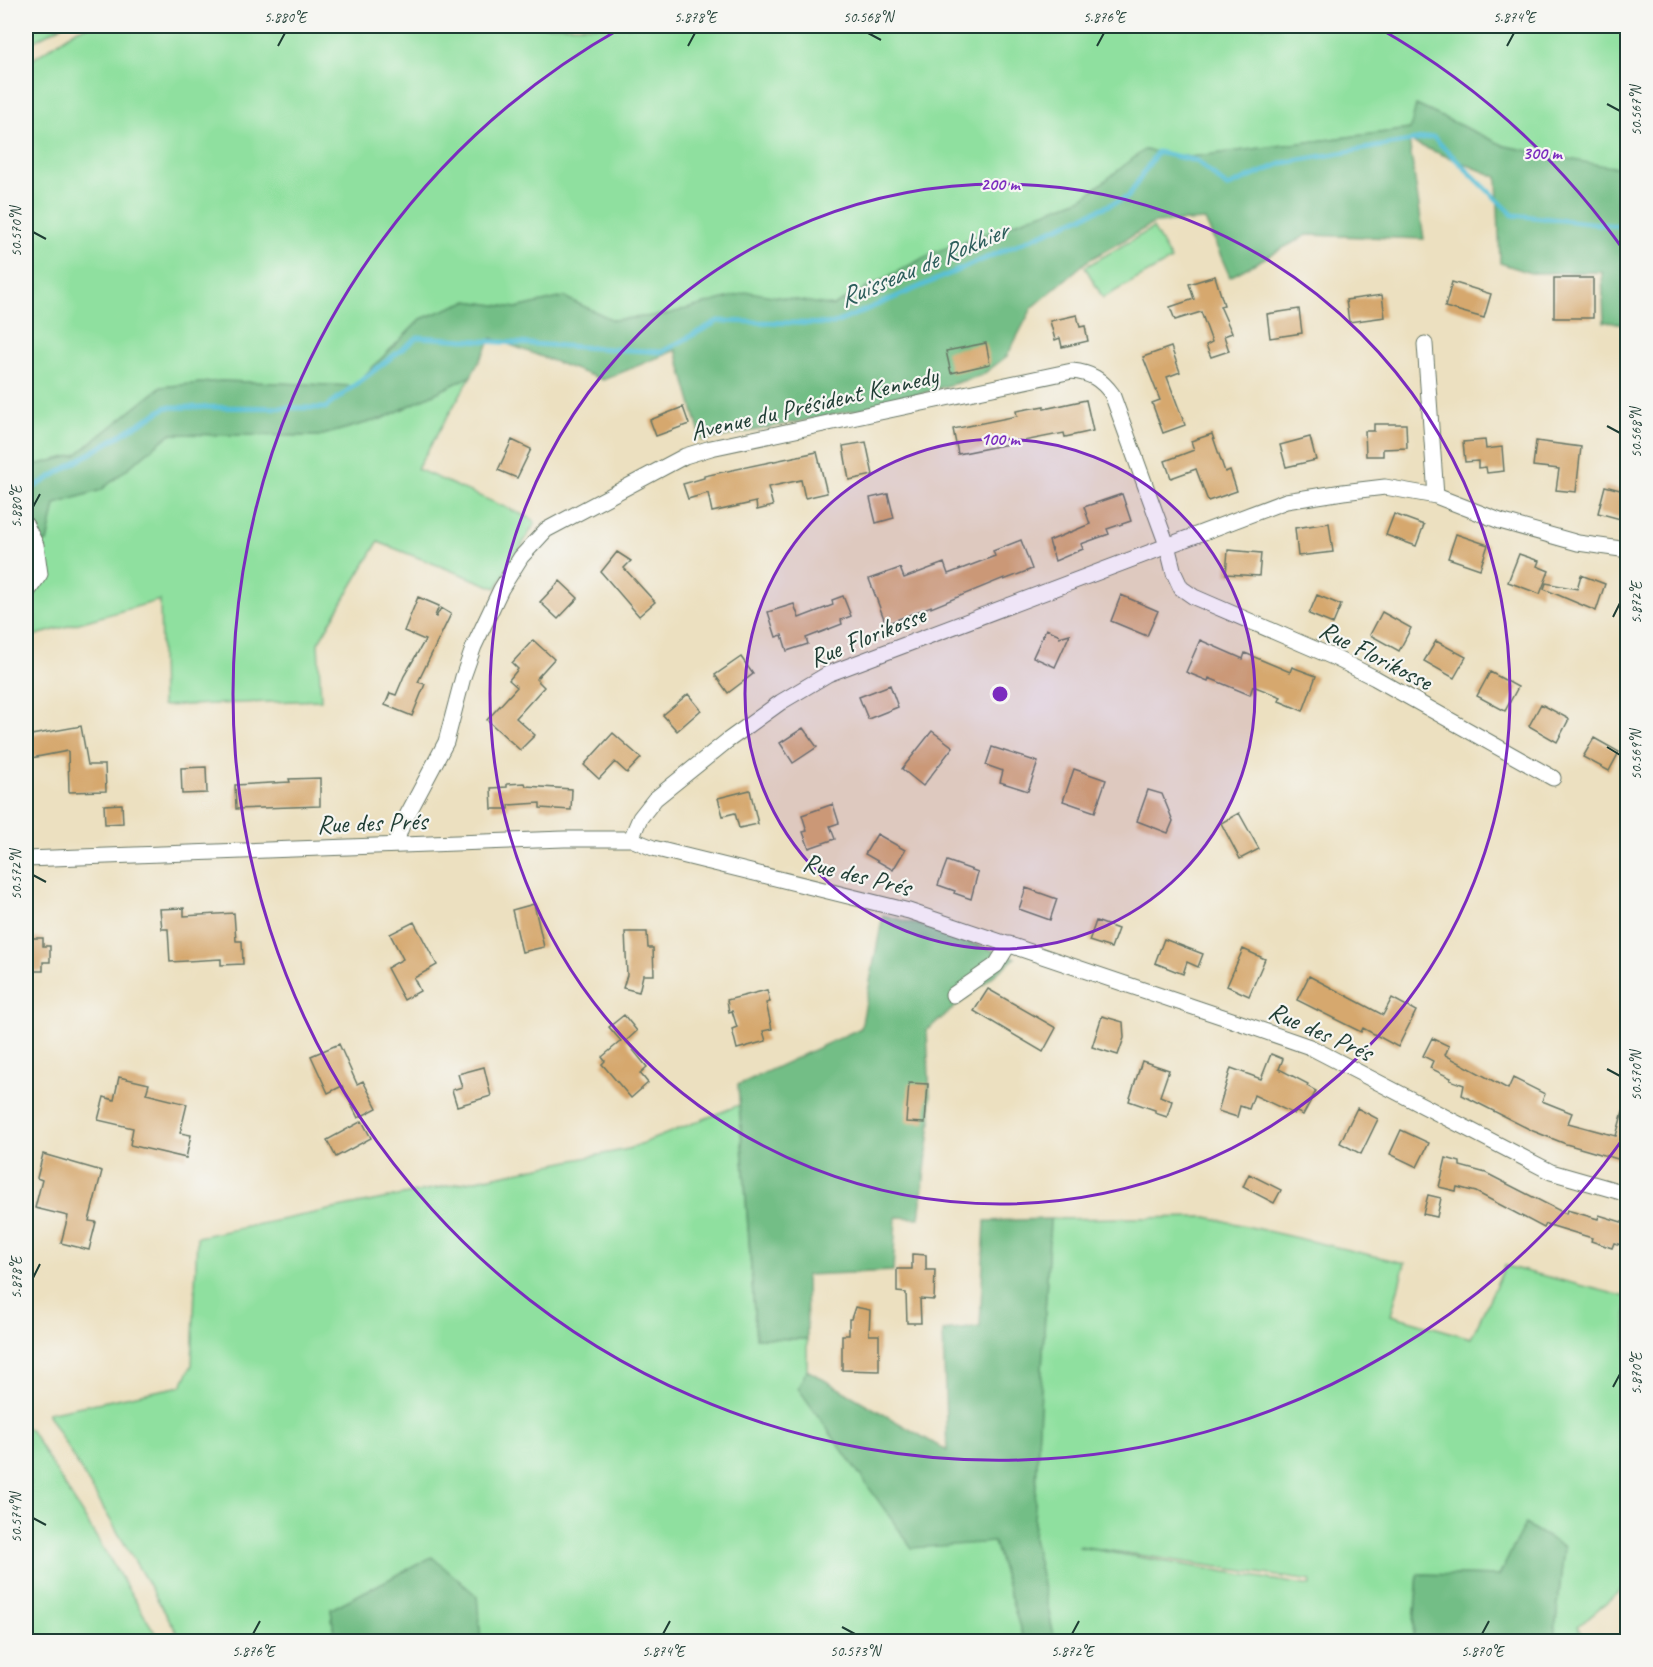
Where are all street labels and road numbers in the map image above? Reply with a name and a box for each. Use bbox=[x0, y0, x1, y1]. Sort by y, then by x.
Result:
street label: Avenue du Président Kennedy bbox=[687, 358, 943, 448]
street label: Rue Florikosse bbox=[804, 598, 932, 675]
street label: Rue Florikosse bbox=[1314, 613, 1439, 699]
street label: Rue des Prés bbox=[316, 804, 430, 841]
street label: Rue des Prés bbox=[799, 845, 916, 904]
street label: Rue des Prés bbox=[1264, 994, 1380, 1070]

